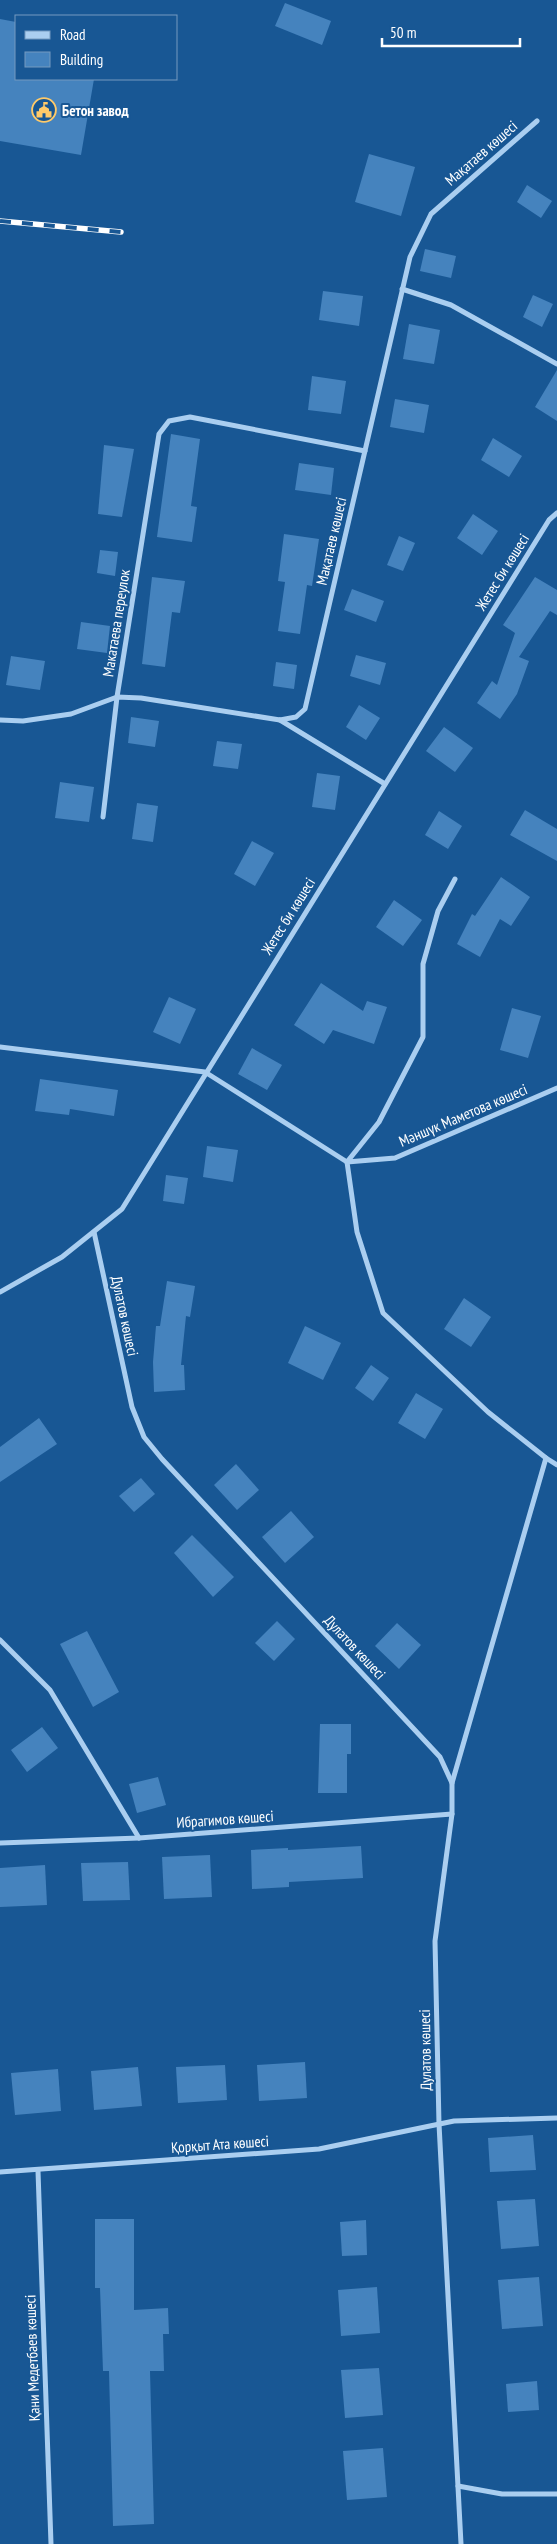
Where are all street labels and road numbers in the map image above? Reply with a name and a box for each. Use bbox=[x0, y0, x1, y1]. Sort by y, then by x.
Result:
street label: Мақатаев көшесі bbox=[441, 116, 521, 190]
street label: Мақатаев көшесі bbox=[312, 495, 350, 587]
street label: Жетес би көшесі bbox=[470, 530, 533, 615]
street label: Макатаева переулок bbox=[98, 568, 134, 678]
street label: Жетес би көшесі bbox=[256, 874, 319, 959]
street label: Мәншүк Маметова көшесі bbox=[396, 1079, 530, 1151]
street label: Дулатов көшесі bbox=[107, 1274, 143, 1358]
street label: Дулатов көшесі bbox=[320, 1611, 390, 1683]
street label: Ибрагимов көшесі bbox=[176, 1806, 274, 1832]
street label: Дулатов көшесі bbox=[415, 2009, 435, 2091]
street label: Қорқыт Ата көшесі bbox=[170, 2131, 270, 2157]
street label: Қани Медетбаев көшесі bbox=[20, 2294, 44, 2422]

